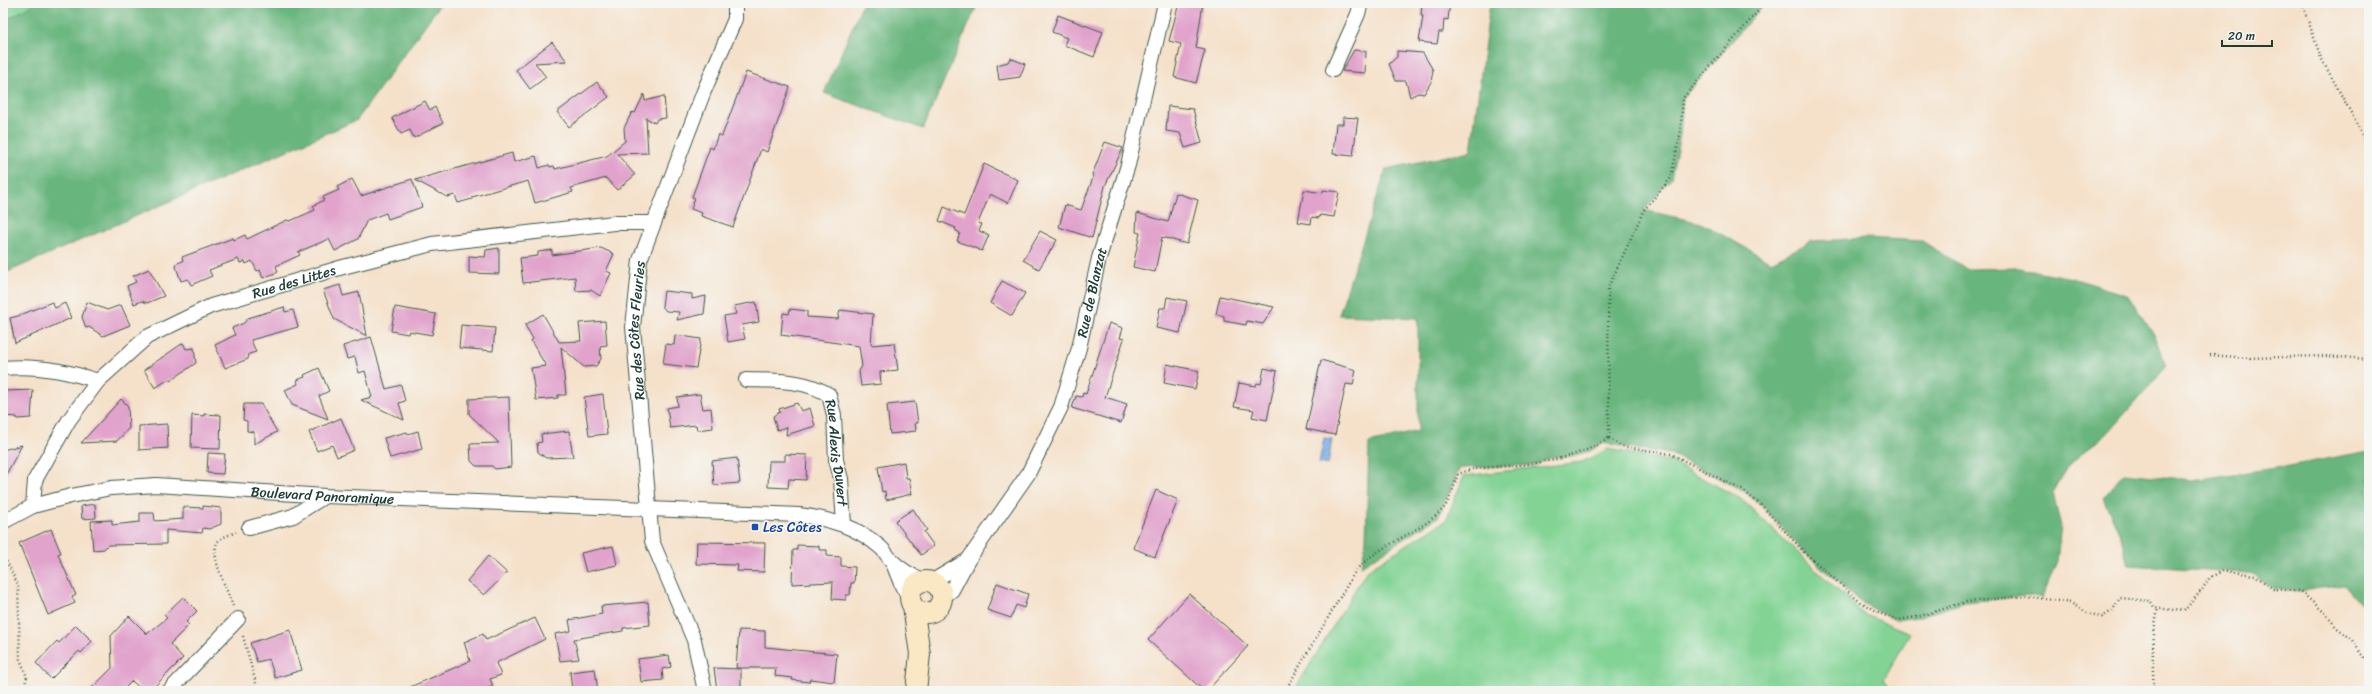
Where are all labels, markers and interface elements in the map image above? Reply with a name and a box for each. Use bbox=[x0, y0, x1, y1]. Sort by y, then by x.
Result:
scale bar bbox=[2222, 22, 2272, 48]
text: 20 m bbox=[2228, 25, 2255, 47]
street label: Rue de Blanzat bbox=[1070, 244, 1115, 340]
street label: Rue des Littes bbox=[249, 258, 339, 306]
street label: Rue des Côtes Fleuries bbox=[621, 259, 653, 401]
street label: Rue Alexis Duvert bbox=[818, 397, 855, 508]
street label: Boulevard Panoramique bbox=[250, 479, 395, 512]
place label: Les Côtes bbox=[763, 515, 822, 540]
marker: Les Côtes bbox=[750, 522, 760, 532]

